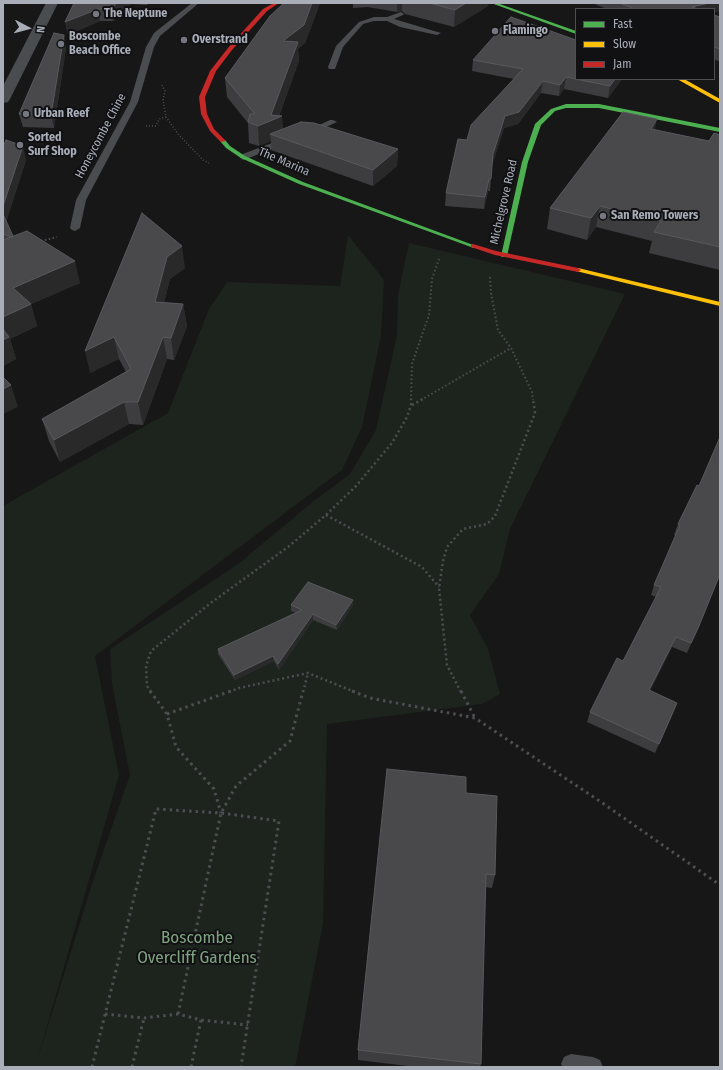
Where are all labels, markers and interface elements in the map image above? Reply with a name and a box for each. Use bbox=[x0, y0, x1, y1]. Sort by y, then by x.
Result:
place label: The Neptune bbox=[104, 7, 167, 21]
north arrow bbox=[8, 8, 48, 48]
legend bbox=[575, 8, 715, 80]
marker: The Neptune bbox=[91, 9, 101, 19]
text: Fast bbox=[613, 17, 632, 31]
place label: Flamingo bbox=[503, 24, 548, 38]
text: N bbox=[34, 25, 47, 33]
marker: Flamingo bbox=[490, 26, 500, 36]
place label: Boscombe Beach Office bbox=[69, 30, 131, 58]
place label: Overstrand bbox=[192, 33, 248, 47]
marker: Overstrand bbox=[179, 35, 189, 45]
text: Slow bbox=[613, 37, 636, 51]
marker: Boscombe Beach Office bbox=[56, 39, 66, 49]
text: Jam bbox=[613, 57, 631, 71]
street label: Honeycombe Chine bbox=[73, 91, 129, 181]
place label: Urban Reef bbox=[34, 107, 89, 121]
marker: Urban Reef bbox=[21, 109, 31, 119]
place label: Sorted Surf Shop bbox=[28, 131, 77, 159]
marker: Sorted Surf Shop bbox=[15, 140, 25, 150]
street label: The Marina bbox=[256, 145, 312, 179]
street label: Michelgrove Road bbox=[487, 158, 521, 246]
place label: San Remo Towers bbox=[611, 209, 698, 223]
marker: San Remo Towers bbox=[598, 211, 608, 221]
park label: Boscombe Overcliff Gardens bbox=[137, 928, 257, 968]

